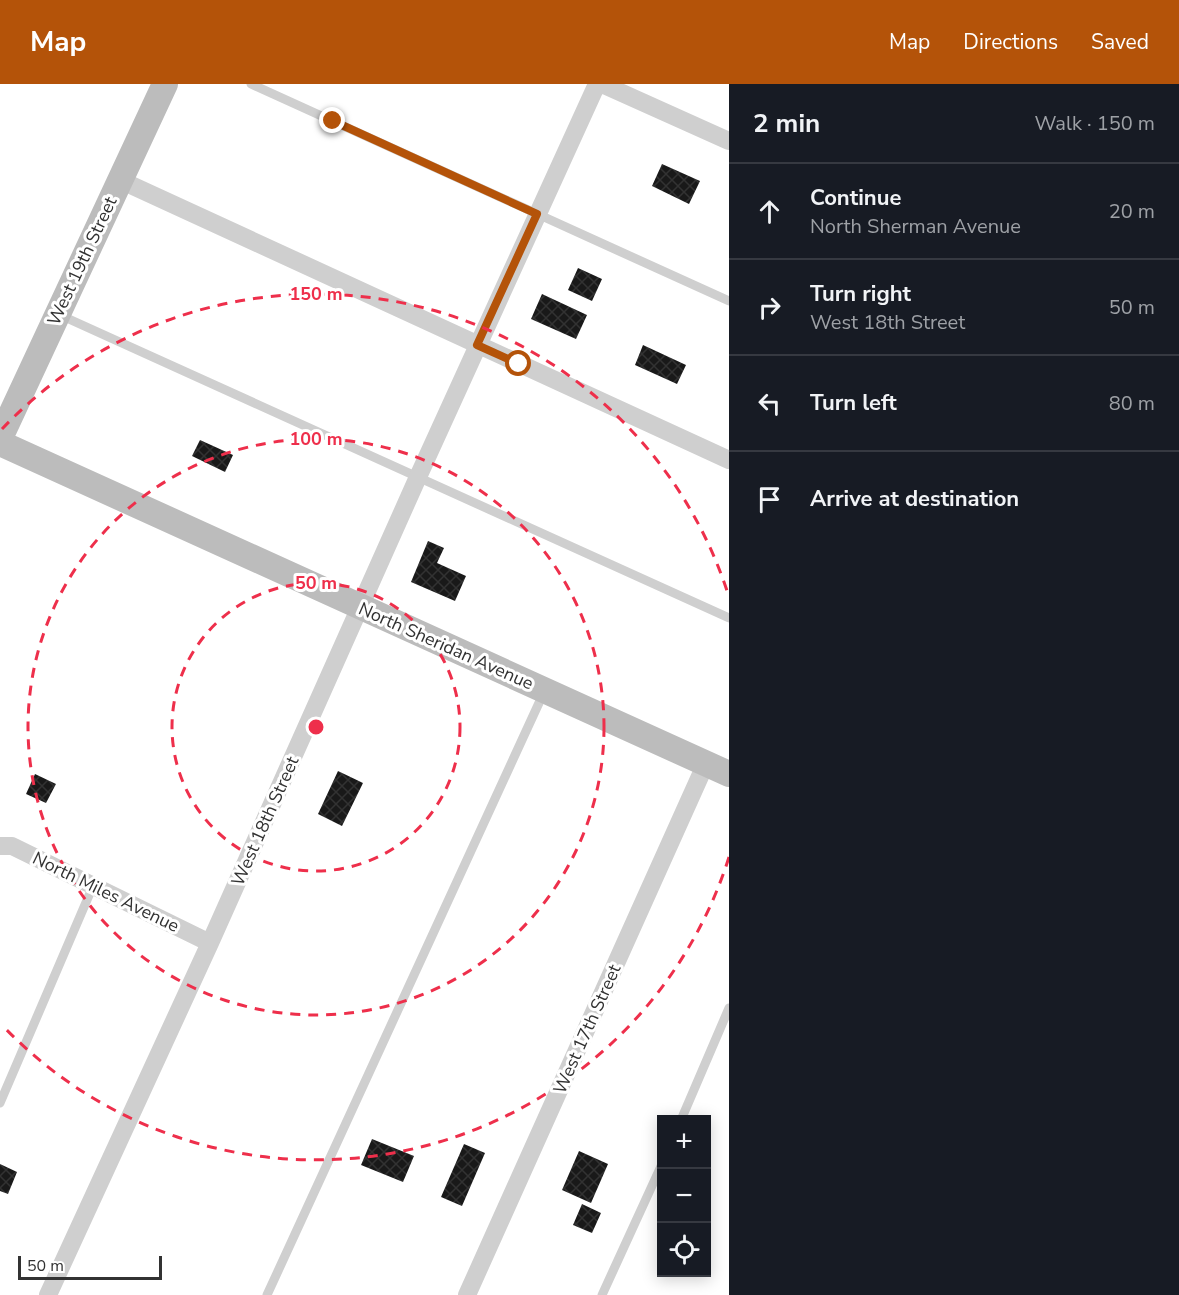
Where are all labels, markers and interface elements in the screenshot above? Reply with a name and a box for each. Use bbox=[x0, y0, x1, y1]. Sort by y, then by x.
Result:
text: Map bbox=[30, 23, 86, 61]
text: Map bbox=[889, 28, 930, 56]
text: Directions bbox=[963, 28, 1058, 56]
text: Saved bbox=[1091, 28, 1149, 56]
text: 2 min bbox=[753, 106, 820, 141]
route end bbox=[319, 107, 345, 133]
text: Walk · 150 m bbox=[1035, 110, 1155, 137]
text: Continue bbox=[810, 183, 901, 213]
street label: West 19th Street bbox=[42, 192, 123, 329]
icon: ahead bbox=[753, 195, 786, 228]
text: 20 m bbox=[1109, 198, 1155, 225]
text: North Sherman Avenue bbox=[810, 213, 1021, 240]
text: Turn right bbox=[810, 279, 911, 309]
text: 150 m bbox=[289, 282, 343, 306]
icon: right bbox=[753, 291, 786, 324]
text: 50 m bbox=[1109, 294, 1155, 321]
text: West 18th Street bbox=[810, 309, 965, 336]
route start bbox=[505, 350, 531, 376]
icon: left bbox=[753, 387, 786, 420]
text: Turn left bbox=[810, 388, 897, 418]
text: 80 m bbox=[1109, 390, 1155, 417]
text: 100 m bbox=[289, 427, 343, 451]
icon: arrive bbox=[753, 483, 786, 516]
text: Arrive at destination bbox=[810, 484, 1019, 514]
text: 50 m bbox=[295, 571, 337, 595]
street label: North Sheridan Avenue bbox=[355, 597, 537, 695]
centre of rings bbox=[306, 717, 326, 737]
street label: West 18th Street bbox=[226, 752, 305, 890]
street label: North Miles Avenue bbox=[29, 846, 183, 938]
street label: West 17th Street bbox=[548, 960, 627, 1098]
map controls bbox=[657, 1115, 711, 1277]
button: + bbox=[657, 1115, 711, 1169]
button: − bbox=[657, 1169, 711, 1223]
button: locate bbox=[657, 1223, 711, 1277]
scale bar bbox=[18, 1253, 162, 1280]
text: 50 m bbox=[27, 1255, 64, 1277]

